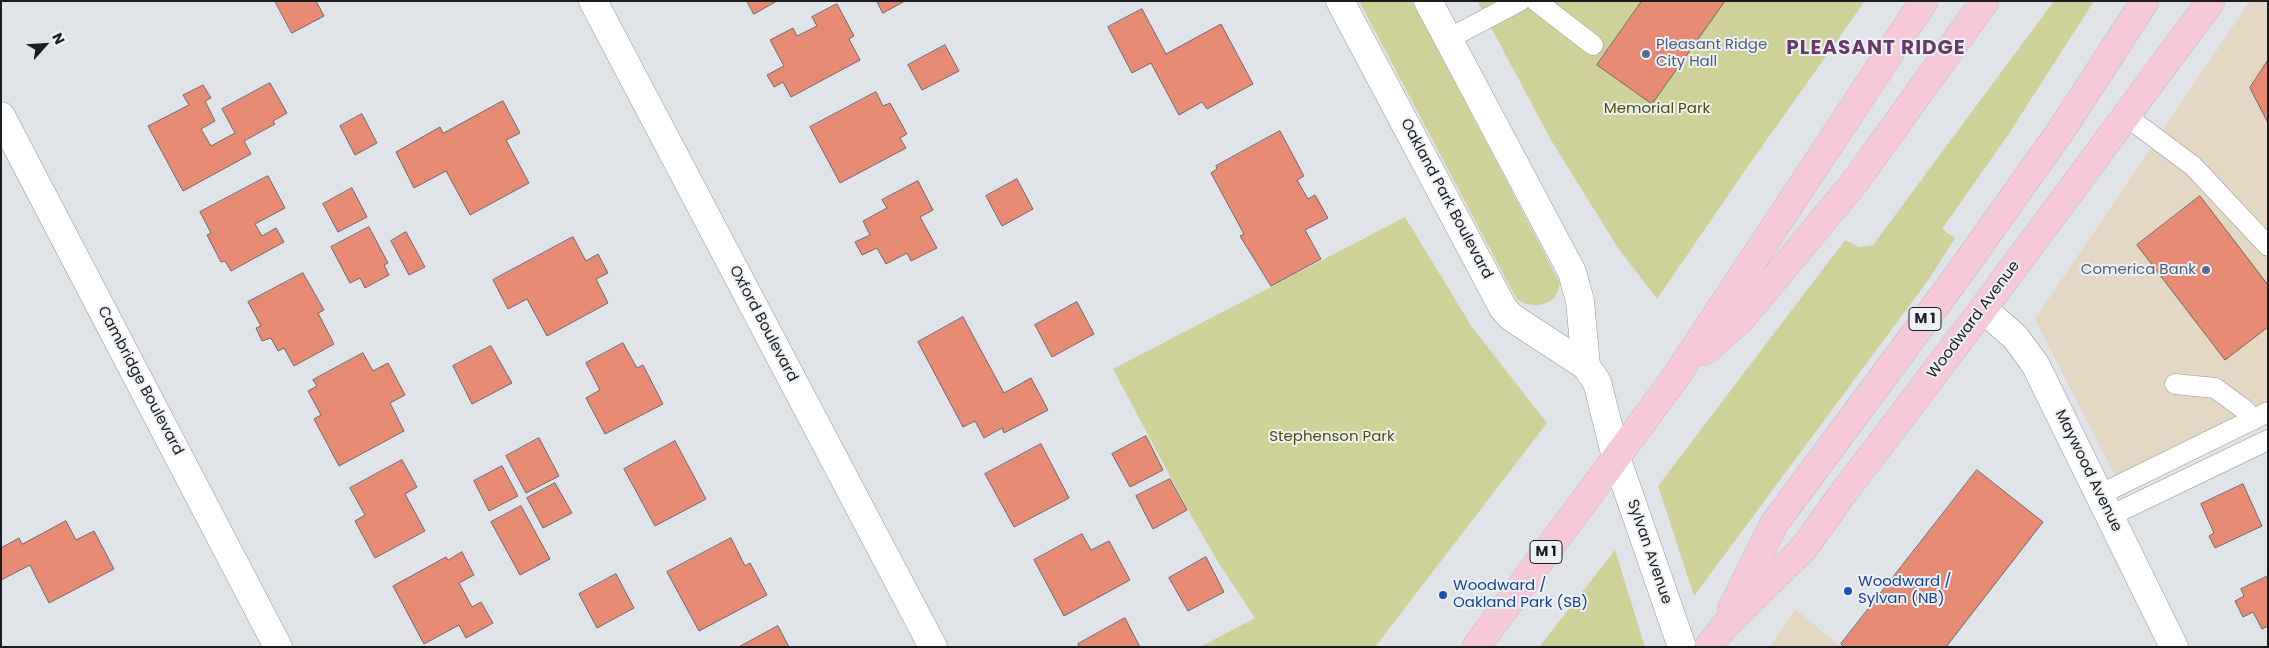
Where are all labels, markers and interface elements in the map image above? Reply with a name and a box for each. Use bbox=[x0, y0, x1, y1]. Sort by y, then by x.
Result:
north arrow bbox=[20, 20, 70, 70]
text: N bbox=[47, 29, 70, 48]
place label: Pleasant Ridge City Hall bbox=[1656, 36, 1767, 71]
district label: PLEASANT RIDGE bbox=[1785, 37, 1967, 61]
marker: Pleasant Ridge City Hall bbox=[1640, 48, 1652, 60]
park label: Memorial Park bbox=[1604, 100, 1710, 118]
street label: Oakland Park Boulevard bbox=[1396, 116, 1496, 282]
street label: Woodward Avenue bbox=[1924, 258, 2024, 382]
place label: Comerica Bank bbox=[2081, 261, 2196, 279]
street label: Oxford Boulevard bbox=[725, 263, 801, 385]
marker: Comerica Bank bbox=[2200, 264, 2212, 276]
street label: Cambridge Boulevard bbox=[93, 304, 187, 458]
road number: M 1 bbox=[1909, 308, 1941, 330]
street label: Maywood Avenue bbox=[2051, 407, 2125, 535]
park label: Stephenson Park bbox=[1269, 428, 1395, 446]
street label: Sylvan Avenue bbox=[1623, 497, 1675, 607]
road number: M 1 bbox=[1530, 540, 1562, 564]
place label: Woodward / Sylvan (NB) bbox=[1858, 573, 1951, 608]
place label: Woodward / Oakland Park (SB) bbox=[1453, 577, 1588, 612]
marker: Woodward / Sylvan (NB) bbox=[1842, 585, 1854, 597]
marker: Woodward / Oakland Park (SB) bbox=[1437, 589, 1449, 601]

